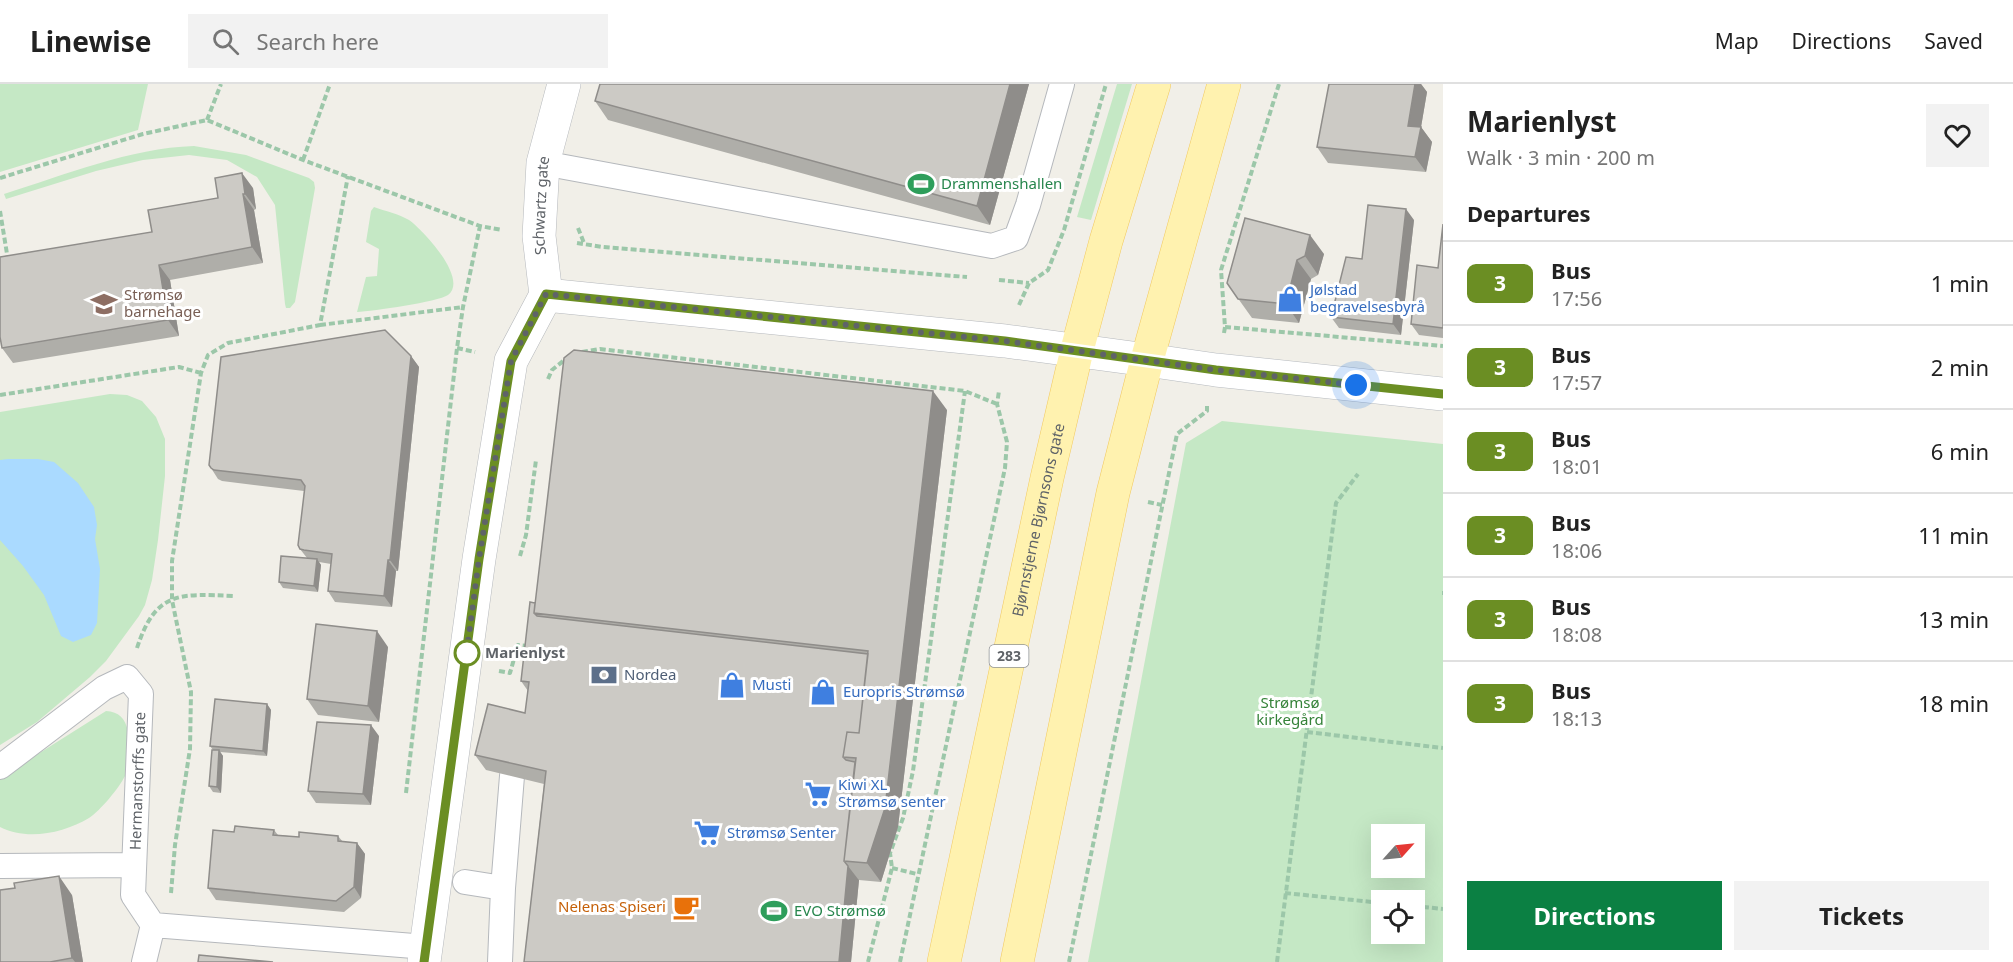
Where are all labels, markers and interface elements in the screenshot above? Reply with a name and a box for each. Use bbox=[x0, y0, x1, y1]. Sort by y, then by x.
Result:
search box bbox=[188, 14, 608, 68]
text: Linewise bbox=[30, 22, 152, 60]
icon: search bbox=[209, 25, 242, 58]
text: Search here bbox=[257, 26, 379, 56]
text: Map bbox=[1715, 27, 1759, 55]
text: Directions bbox=[1792, 27, 1891, 55]
text: Saved bbox=[1924, 27, 1983, 55]
text: Marienlyst bbox=[1467, 102, 1617, 140]
button: heart bbox=[1926, 104, 1989, 167]
text: Walk · 3 min · 200 m bbox=[1467, 144, 1655, 171]
street label: Schwartz gate bbox=[528, 153, 553, 256]
sports icon: Drammenshallen bbox=[906, 169, 936, 199]
place label: Drammenshallen bbox=[941, 173, 1062, 193]
text: Departures bbox=[1467, 198, 1591, 228]
text: Bus bbox=[1551, 255, 1591, 285]
text: 1 min bbox=[1931, 268, 1989, 298]
text: 3 bbox=[1494, 269, 1506, 297]
place label: Jølstad begravelsesbyrå bbox=[1308, 279, 1425, 316]
place label: Strømsø barnehage bbox=[124, 284, 201, 321]
shop icon: Jølstad begravelsesbyrå bbox=[1275, 284, 1305, 314]
text: 17:56 bbox=[1551, 285, 1602, 312]
school or university icon: Strømsø barnehage bbox=[89, 289, 119, 319]
text: Bus bbox=[1551, 339, 1591, 369]
text: 2 min bbox=[1931, 352, 1989, 382]
text: 3 bbox=[1494, 353, 1506, 381]
text: 17:57 bbox=[1551, 369, 1602, 396]
your location bbox=[1341, 370, 1371, 400]
street label: Bjørnstjerne Bjørnsons gate bbox=[1007, 421, 1069, 618]
text: Bus bbox=[1551, 423, 1591, 453]
text: 6 min bbox=[1931, 436, 1989, 466]
text: 3 bbox=[1494, 437, 1506, 465]
text: 18:01 bbox=[1551, 453, 1602, 480]
text: Bus bbox=[1551, 507, 1591, 537]
text: 11 min bbox=[1918, 520, 1989, 550]
text: 3 bbox=[1494, 521, 1506, 549]
text: 18:06 bbox=[1551, 537, 1602, 564]
text: Bus bbox=[1551, 591, 1591, 621]
text: 13 min bbox=[1918, 604, 1989, 634]
text: 3 bbox=[1494, 605, 1506, 633]
text: 18:08 bbox=[1551, 621, 1602, 648]
marker: Marienlyst bbox=[454, 640, 480, 666]
place label: Marienlyst bbox=[485, 642, 566, 662]
road number: 283 bbox=[990, 645, 1028, 667]
bank icon: Nordea bbox=[589, 660, 619, 690]
place label: Nordea bbox=[624, 664, 676, 684]
shop icon: Musti bbox=[717, 670, 747, 700]
place label: Musti bbox=[752, 674, 791, 694]
text: Bus bbox=[1551, 675, 1591, 705]
shop icon: Europris Strømsø bbox=[808, 677, 838, 707]
place label: Europris Strømsø bbox=[843, 681, 965, 701]
text: 18 min bbox=[1918, 688, 1989, 718]
text: 3 bbox=[1494, 689, 1506, 717]
park label: Strømsø kirkegård bbox=[1256, 692, 1324, 729]
text: 18:13 bbox=[1551, 705, 1602, 732]
street label: Hermanstorffs gate bbox=[125, 712, 149, 850]
place label: Kiwi XL Strømsø senter bbox=[838, 774, 946, 811]
supermarket icon: Kiwi XL Strømsø senter bbox=[803, 779, 833, 809]
supermarket icon: Strømsø Senter bbox=[692, 818, 722, 848]
place label: Strømsø Senter bbox=[727, 822, 836, 842]
north arrow bbox=[1371, 824, 1425, 878]
map controls bbox=[1371, 824, 1425, 944]
button: Directions bbox=[1467, 881, 1722, 950]
button: Tickets bbox=[1734, 881, 1989, 950]
button: locate bbox=[1371, 890, 1425, 944]
cafe icon: Nelenas Spiseri bbox=[671, 892, 701, 922]
place label: Nelenas Spiseri bbox=[558, 896, 666, 916]
sports icon: EVO Strømsø bbox=[759, 896, 789, 926]
place label: EVO Strømsø bbox=[794, 900, 886, 920]

